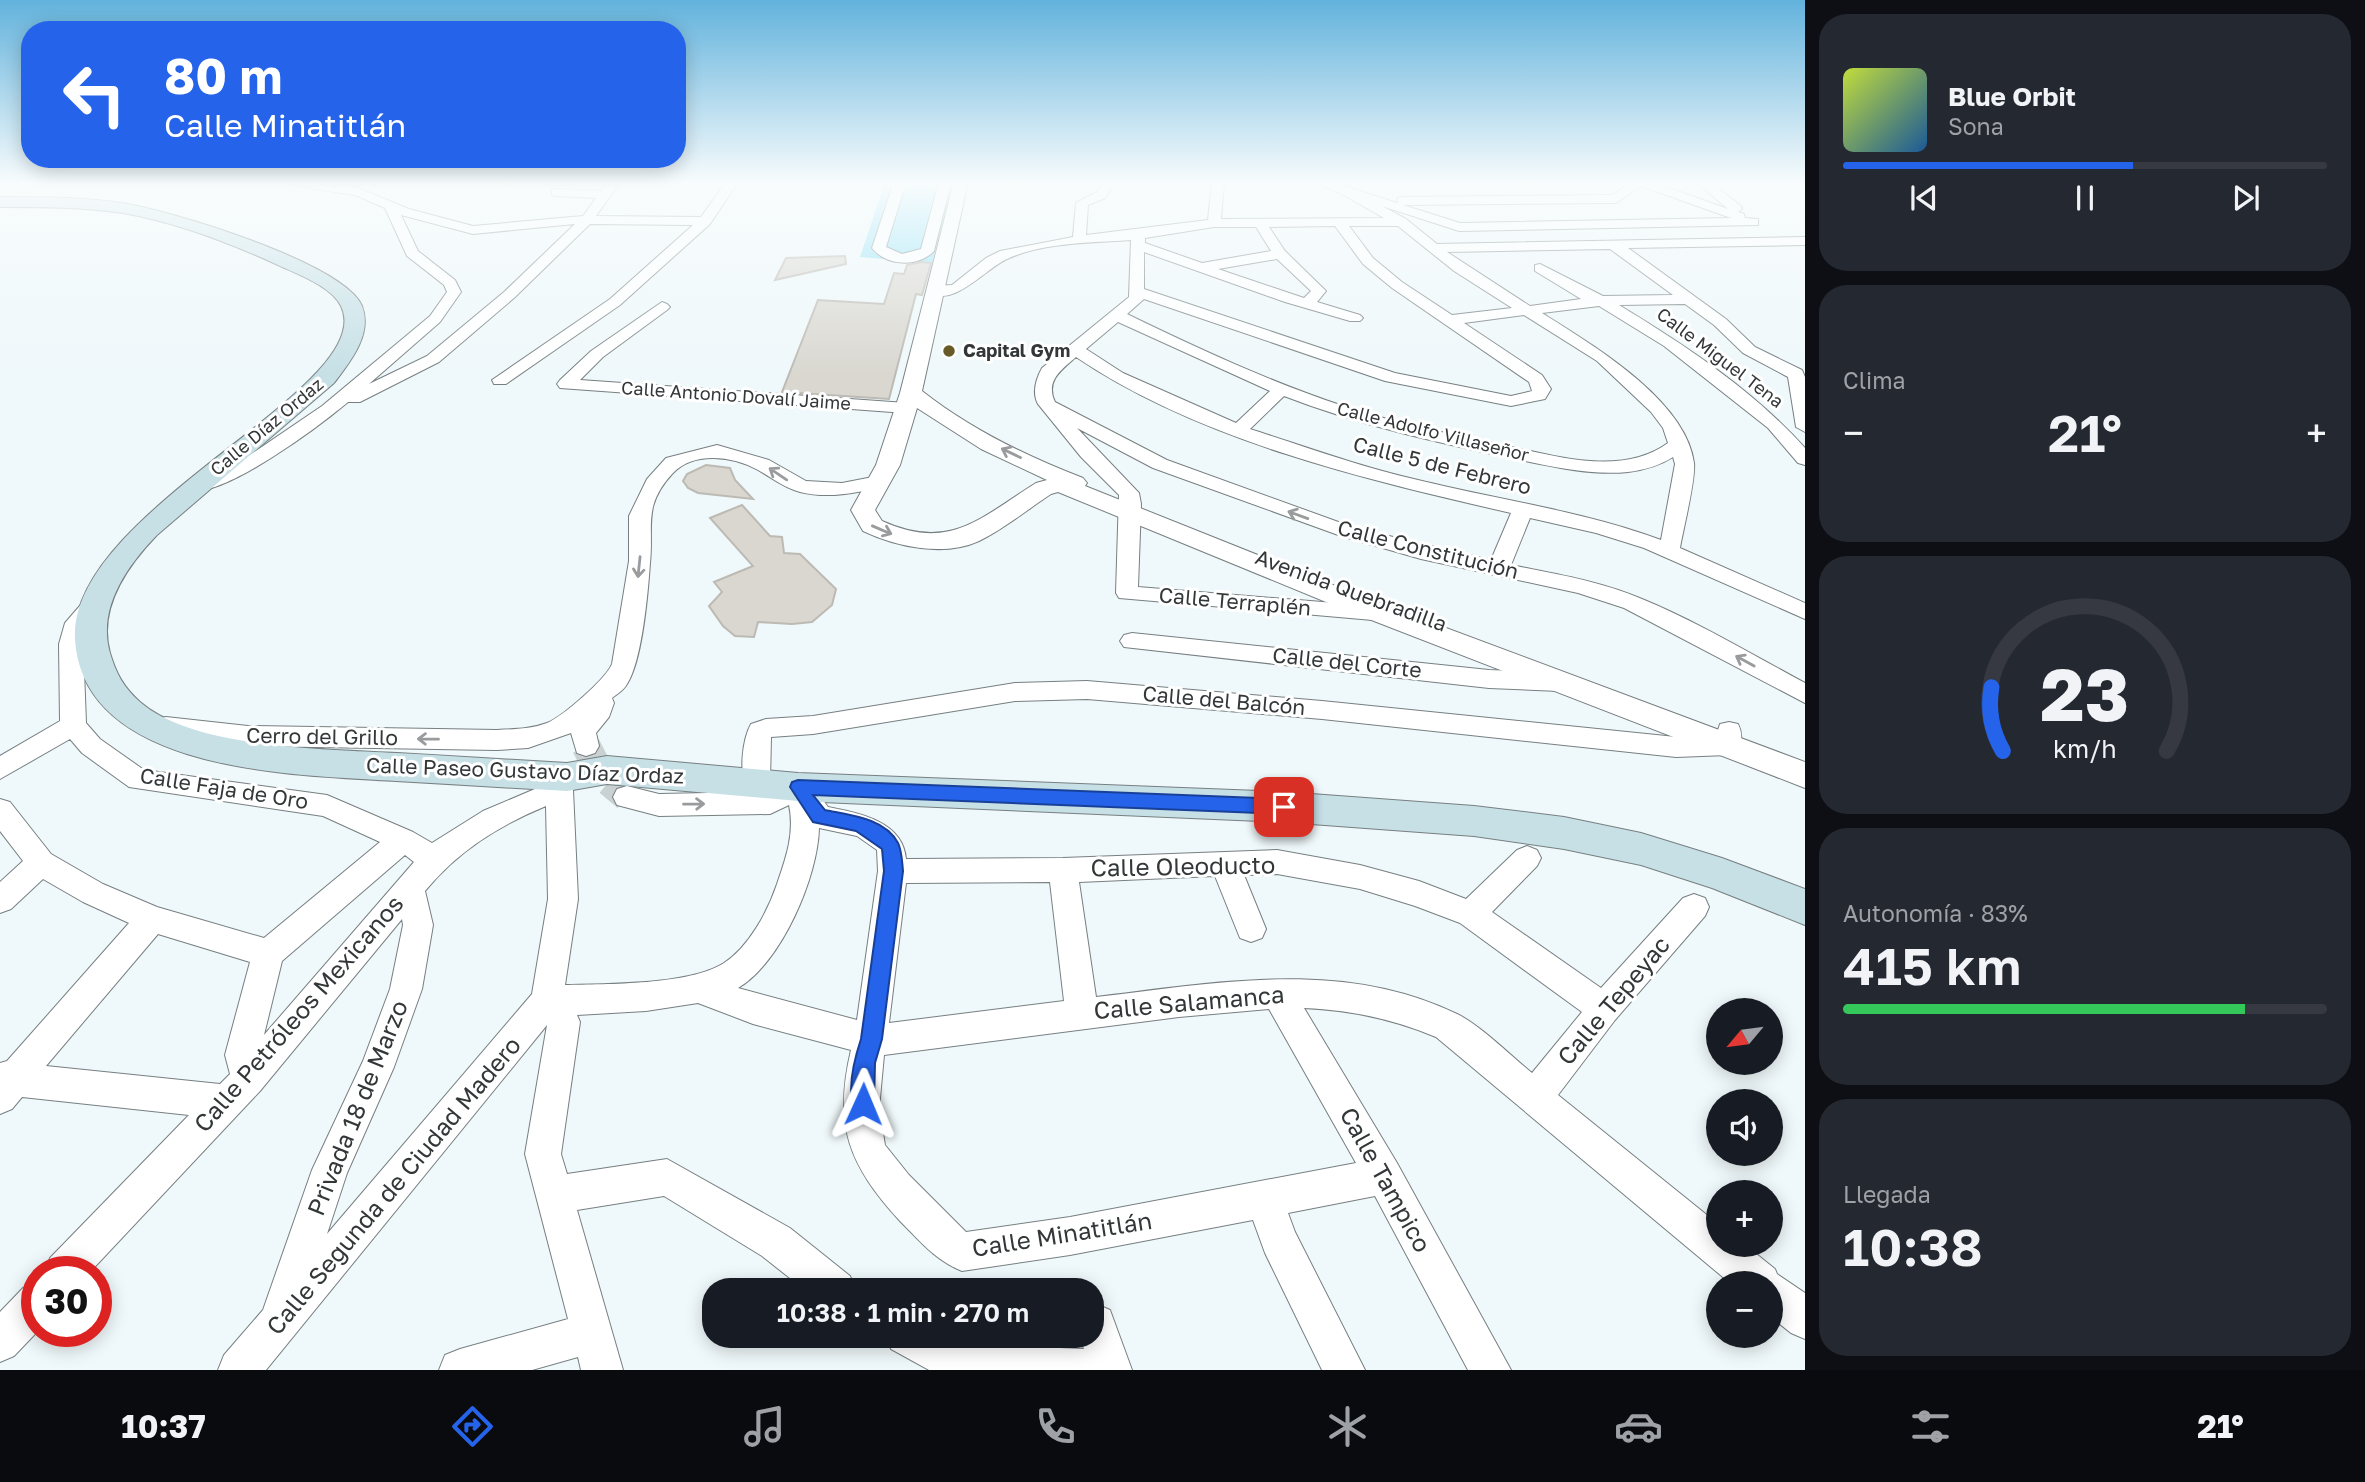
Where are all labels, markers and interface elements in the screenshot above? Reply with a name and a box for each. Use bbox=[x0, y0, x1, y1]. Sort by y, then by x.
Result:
text: 80 m bbox=[164, 46, 282, 105]
icon: left bbox=[49, 49, 140, 140]
text: Blue Orbit bbox=[1948, 81, 2076, 112]
text: Calle Minatitlán bbox=[164, 106, 406, 144]
text: Sona bbox=[1948, 112, 2004, 140]
icon: previous bbox=[1905, 179, 1943, 217]
icon: pause bbox=[2066, 179, 2104, 217]
icon: next bbox=[2227, 179, 2265, 217]
street label: Calle Miguel Tena bbox=[1653, 302, 1788, 412]
place label: Capital Gym bbox=[963, 339, 1070, 361]
marker: Capital Gym bbox=[941, 343, 957, 359]
text: Clima bbox=[1843, 366, 1906, 394]
street label: Calle Díaz Ordaz bbox=[205, 373, 327, 480]
street label: Calle Antonio Dovalí Jaime bbox=[621, 376, 852, 414]
street label: Calle Adolfo Villaseñor bbox=[1335, 397, 1531, 466]
text: 21° bbox=[2048, 401, 2122, 463]
text: − bbox=[1843, 410, 1864, 455]
text: + bbox=[2306, 410, 2327, 455]
street label: Calle 5 de Febrero bbox=[1350, 430, 1534, 500]
one-way arrow bbox=[1001, 446, 1022, 460]
one-way arrow bbox=[768, 467, 788, 481]
one-way arrow bbox=[1288, 508, 1310, 520]
street label: Calle Constitución bbox=[1335, 514, 1521, 584]
one-way arrow bbox=[871, 524, 892, 537]
street label: Avenida Quebradilla bbox=[1252, 543, 1451, 637]
one-way arrow bbox=[632, 556, 645, 578]
street label: Calle Terraplén bbox=[1158, 581, 1312, 621]
street label: Calle del Corte bbox=[1271, 641, 1423, 683]
text: 23 bbox=[2041, 650, 2129, 737]
one-way arrow bbox=[1735, 654, 1756, 667]
street label: Calle del Balcón bbox=[1142, 680, 1307, 720]
street label: Cerro del Grillo bbox=[246, 722, 398, 750]
one-way arrow bbox=[417, 732, 440, 746]
text: km/h bbox=[2053, 733, 2117, 764]
street label: Calle Paseo Gustavo Díaz Ordaz bbox=[366, 751, 685, 789]
street label: Calle Faja de Oro bbox=[138, 762, 310, 814]
pin bbox=[1254, 777, 1314, 837]
icon: arrive bbox=[1265, 788, 1303, 826]
one-way arrow bbox=[682, 797, 705, 811]
street label: Calle Oleoducto bbox=[1090, 849, 1276, 882]
street label: Calle Petróleos Mexicanos bbox=[187, 889, 409, 1137]
text: Autonomía · 83% bbox=[1843, 899, 2028, 927]
street label: Calle Tepeyac bbox=[1551, 930, 1675, 1070]
text: 415 km bbox=[1843, 934, 2021, 996]
street label: Calle Salamanca bbox=[1092, 979, 1285, 1024]
street label: Privada 18 de Marzo bbox=[300, 996, 413, 1219]
north arrow bbox=[1706, 998, 1783, 1074]
map controls bbox=[1706, 998, 1783, 1348]
street label: Calle Segunda de Ciudad Madero bbox=[260, 1030, 526, 1340]
position arrow bbox=[826, 1067, 900, 1141]
button: sound bbox=[1706, 1089, 1783, 1166]
street label: Calle Tampico bbox=[1335, 1102, 1438, 1257]
button: + bbox=[1706, 1180, 1783, 1257]
text: Llegada bbox=[1843, 1180, 1931, 1208]
street label: Calle Minatitlán bbox=[970, 1205, 1154, 1262]
text: 10:38 bbox=[1843, 1215, 1983, 1277]
speed limit sign: 30 bbox=[21, 1256, 112, 1347]
button: − bbox=[1706, 1271, 1783, 1348]
text: 10:38 · 1 min · 270 m bbox=[777, 1297, 1029, 1328]
icon: directions bbox=[448, 1402, 497, 1451]
icon: music bbox=[740, 1402, 789, 1451]
icon: phone bbox=[1031, 1402, 1080, 1451]
icon: climate bbox=[1323, 1402, 1372, 1451]
icon: car bbox=[1614, 1402, 1663, 1451]
icon: filters bbox=[1906, 1402, 1955, 1451]
text: 10:37 bbox=[121, 1407, 206, 1445]
text: 21° bbox=[2197, 1407, 2244, 1445]

